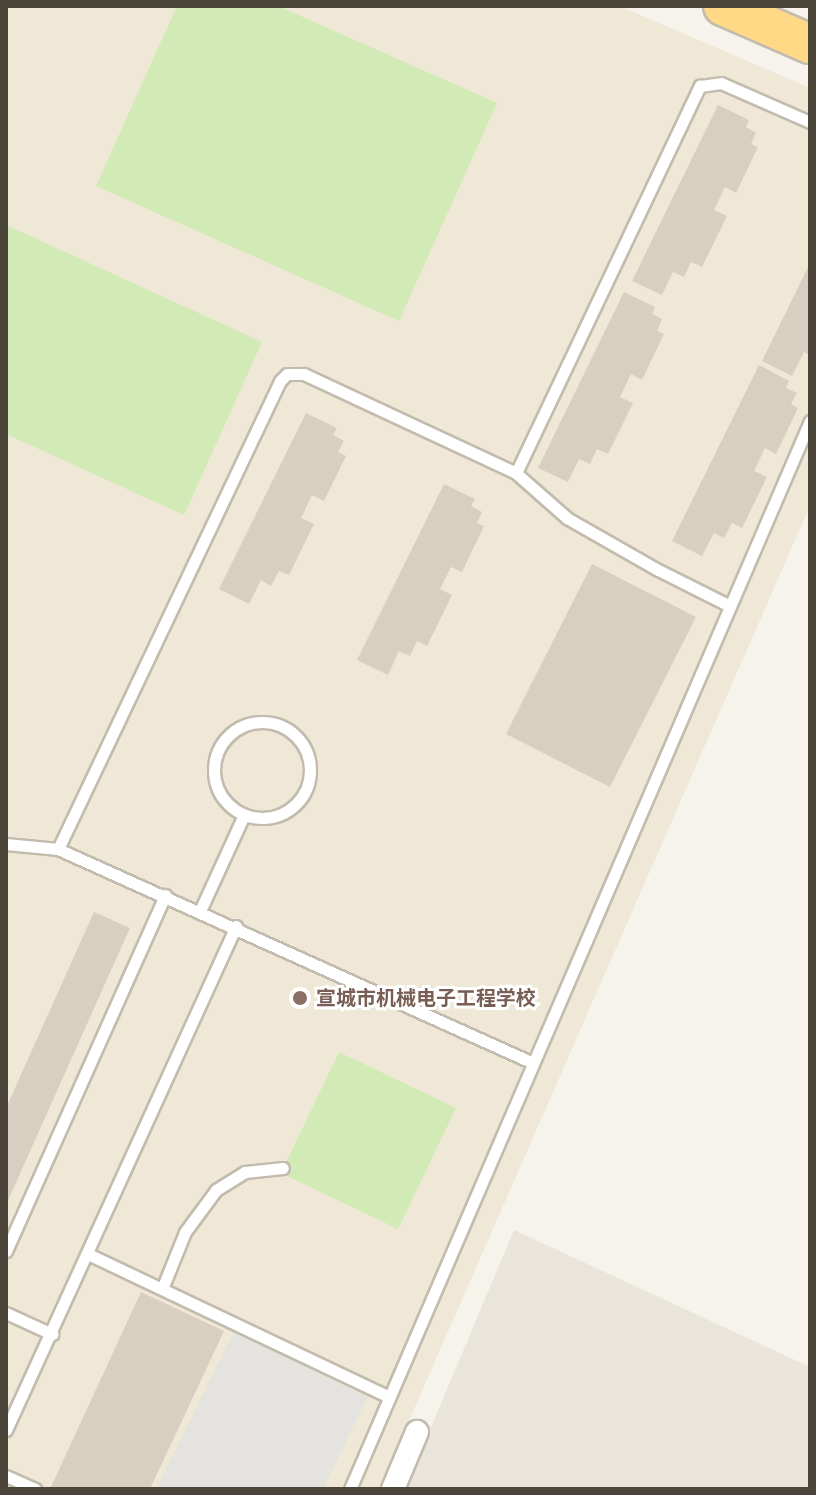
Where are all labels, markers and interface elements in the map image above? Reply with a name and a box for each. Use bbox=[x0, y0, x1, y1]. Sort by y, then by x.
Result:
place label: 宣城市机械电子工程学校 bbox=[316, 986, 536, 1010]
marker: 宣城市机械电子工程学校 bbox=[291, 989, 309, 1007]

